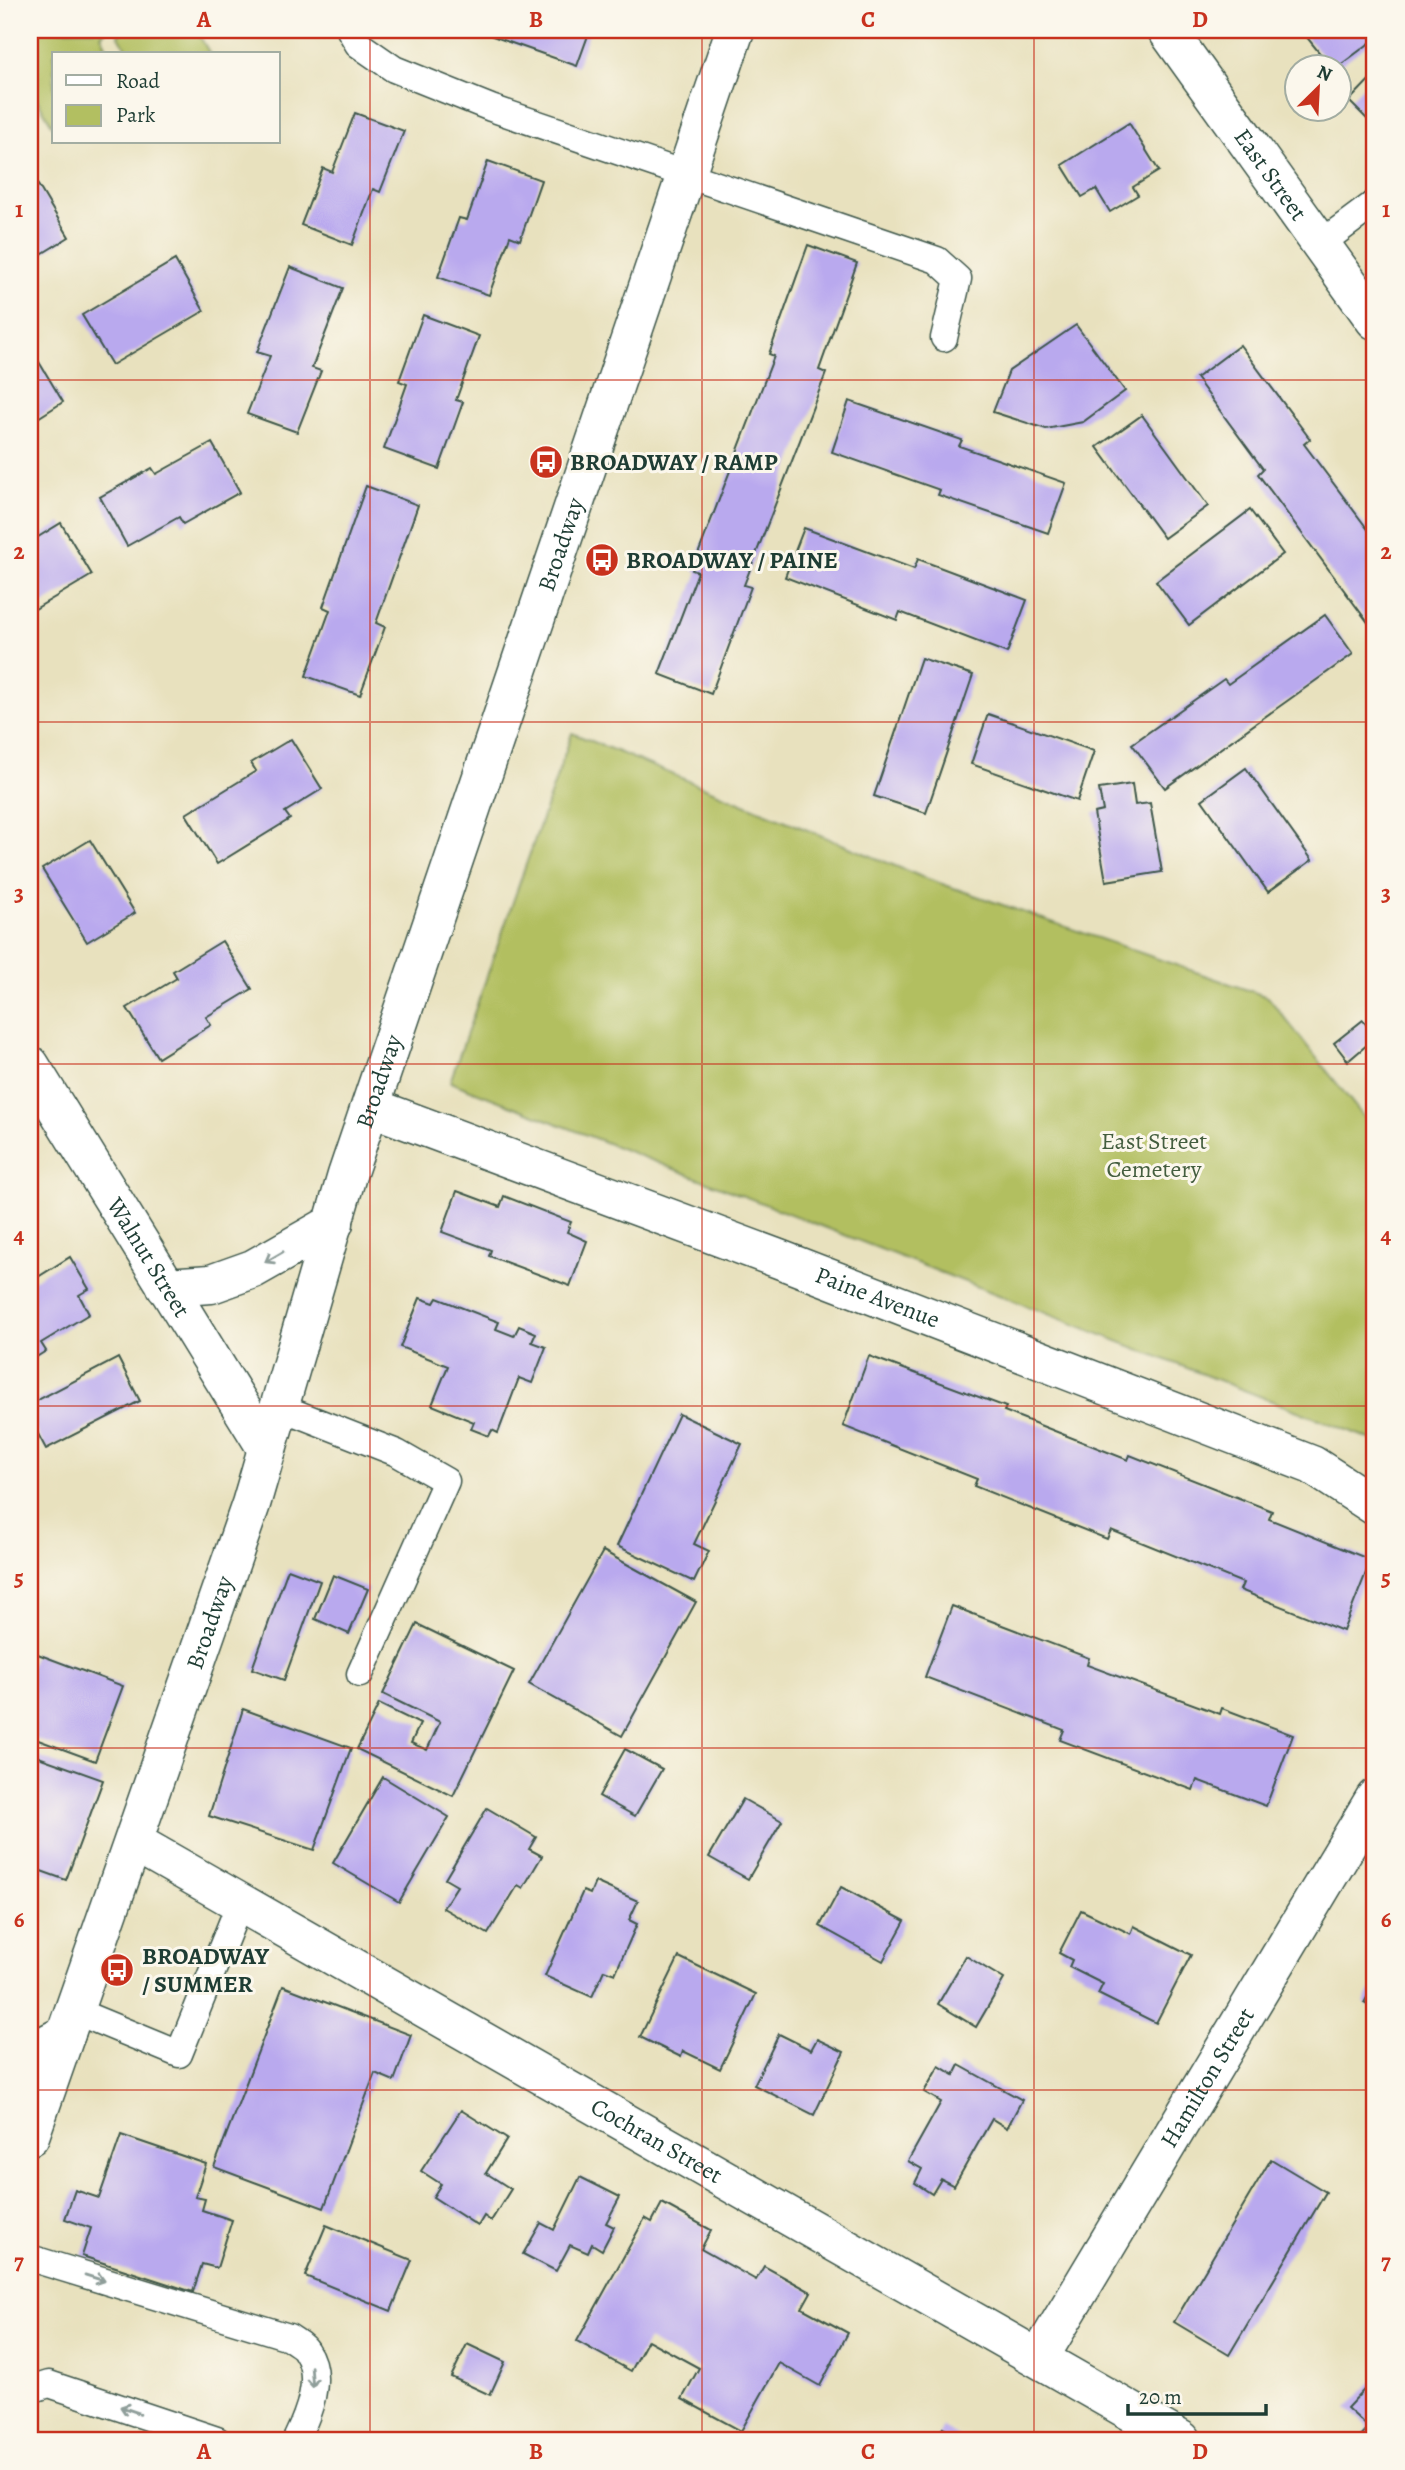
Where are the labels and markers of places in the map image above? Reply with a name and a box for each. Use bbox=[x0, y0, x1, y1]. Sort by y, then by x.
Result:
bus stop icon: BROADWAY / RAMP bbox=[527, 443, 565, 481]
place label: BROADWAY / RAMP bbox=[570, 446, 778, 478]
bus stop icon: BROADWAY / PAINE bbox=[583, 541, 621, 579]
place label: BROADWAY / PAINE bbox=[626, 544, 838, 576]
place label: BROADWAY / SUMMER bbox=[142, 1940, 270, 2000]
bus stop icon: BROADWAY / SUMMER bbox=[98, 1951, 136, 1989]

